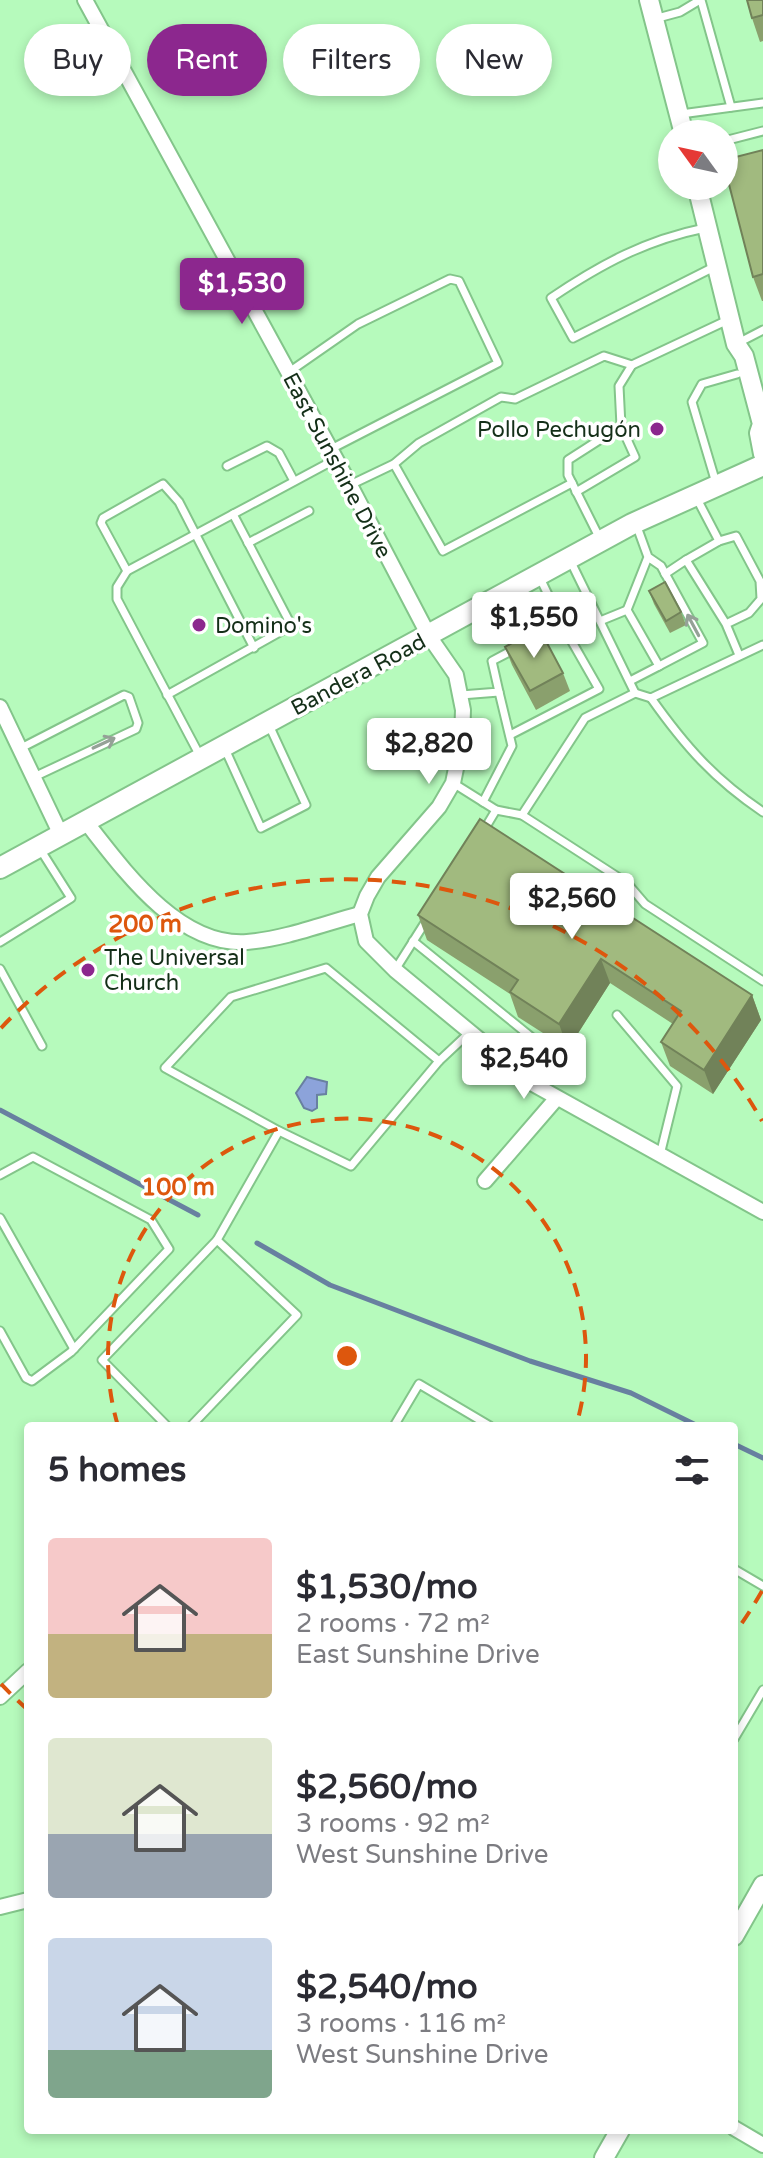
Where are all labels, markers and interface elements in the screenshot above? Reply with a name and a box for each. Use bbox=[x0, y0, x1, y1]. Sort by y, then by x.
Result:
chip: Buy bbox=[24, 24, 131, 96]
chip: Rent bbox=[147, 24, 267, 96]
chip: Filters bbox=[283, 24, 420, 96]
chip: New bbox=[436, 24, 552, 96]
north arrow bbox=[658, 120, 738, 200]
map controls bbox=[658, 120, 738, 200]
pin: $1,530 bbox=[177, 258, 307, 326]
text: $1,530 bbox=[198, 268, 286, 299]
street label: East Sunshine Drive bbox=[277, 368, 397, 563]
place label: Pollo Pechugón bbox=[477, 417, 641, 443]
marker: Pollo Pechugón bbox=[648, 420, 666, 438]
pin: $1,550 bbox=[469, 592, 599, 660]
text: $1,550 bbox=[490, 602, 578, 633]
place label: Domino's bbox=[215, 613, 312, 639]
one-way arrow bbox=[685, 614, 701, 637]
marker: Domino's bbox=[190, 616, 208, 634]
street label: Bandera Road bbox=[287, 628, 430, 721]
pin: $2,820 bbox=[364, 718, 494, 786]
text: $2,820 bbox=[385, 728, 473, 759]
one-way arrow bbox=[92, 735, 116, 750]
pin: $2,560 bbox=[507, 873, 637, 941]
text: $2,560 bbox=[528, 883, 616, 914]
text: 200 m bbox=[108, 910, 182, 939]
place label: The Universal Church bbox=[104, 945, 245, 996]
marker: The Universal Church bbox=[79, 961, 97, 979]
pin: $2,540 bbox=[459, 1033, 589, 1101]
text: $2,540 bbox=[480, 1043, 568, 1074]
text: 100 m bbox=[141, 1173, 215, 1202]
centre of rings bbox=[333, 1342, 361, 1370]
icon: filters bbox=[670, 1448, 714, 1492]
text: 5 homes bbox=[48, 1450, 186, 1491]
text: $1,530/mo bbox=[296, 1567, 478, 1608]
icon: home bbox=[112, 1570, 208, 1666]
text: 2 rooms · 72 m² bbox=[296, 1608, 490, 1639]
text: East Sunshine Drive bbox=[296, 1639, 540, 1670]
text: $2,560/mo bbox=[296, 1767, 478, 1808]
icon: home bbox=[112, 1770, 208, 1866]
text: 3 rooms · 92 m² bbox=[296, 1808, 490, 1839]
text: West Sunshine Drive bbox=[296, 1839, 549, 1870]
text: $2,540/mo bbox=[296, 1967, 478, 2008]
icon: home bbox=[112, 1970, 208, 2066]
text: 3 rooms · 116 m² bbox=[296, 2008, 506, 2039]
text: West Sunshine Drive bbox=[296, 2039, 549, 2070]

